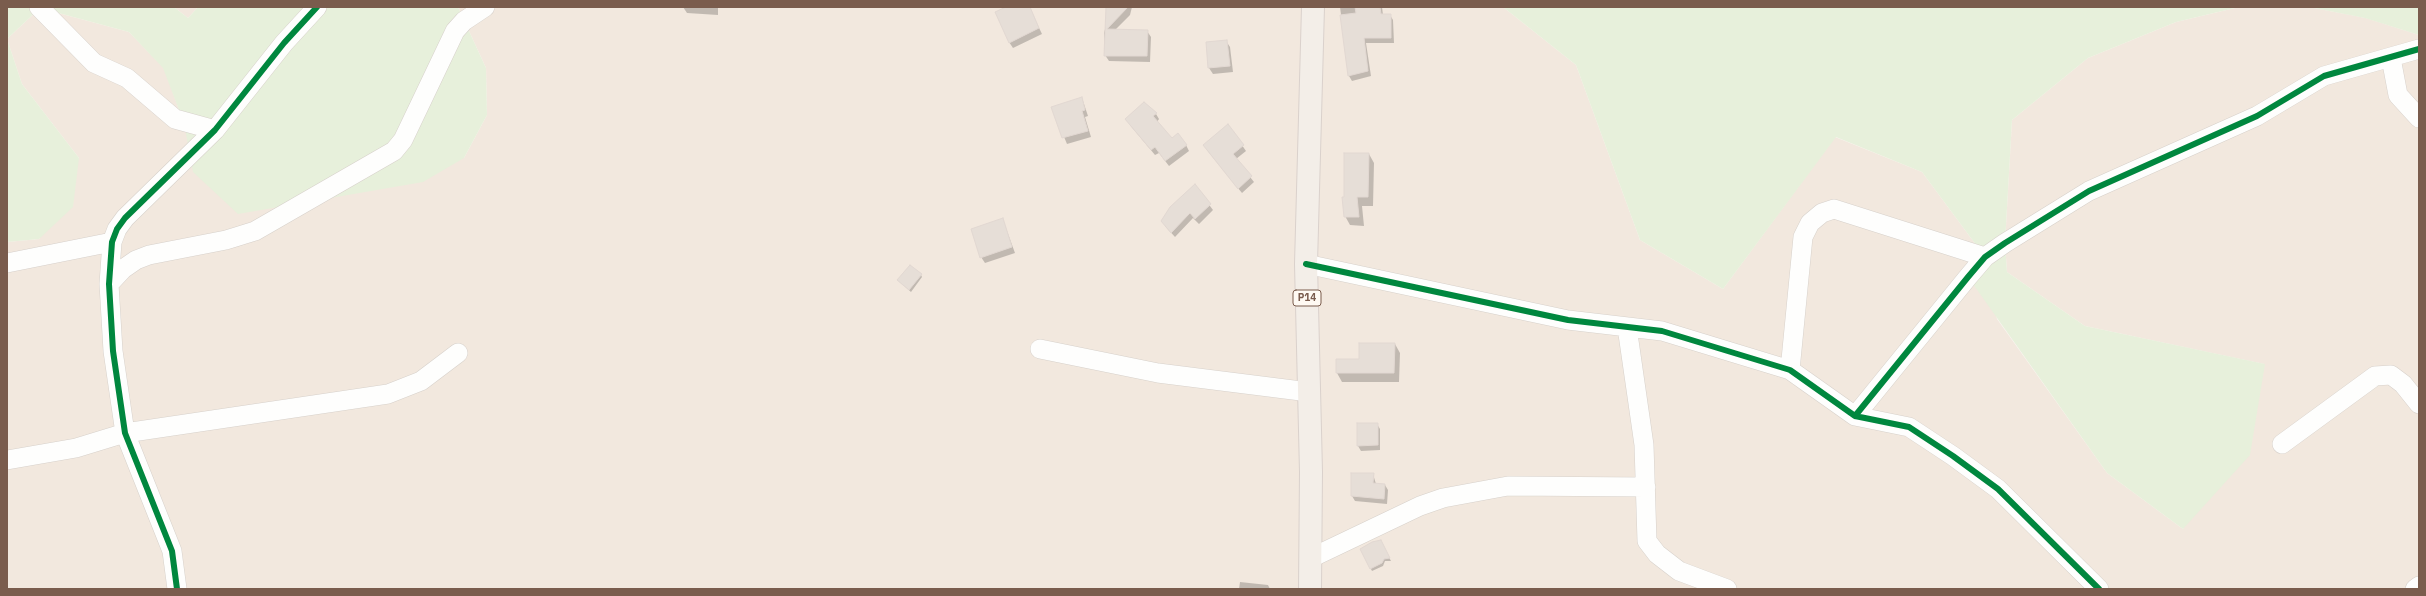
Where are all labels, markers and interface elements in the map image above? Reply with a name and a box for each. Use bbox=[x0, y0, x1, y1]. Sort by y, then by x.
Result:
road number: P14 bbox=[1293, 290, 1321, 306]

